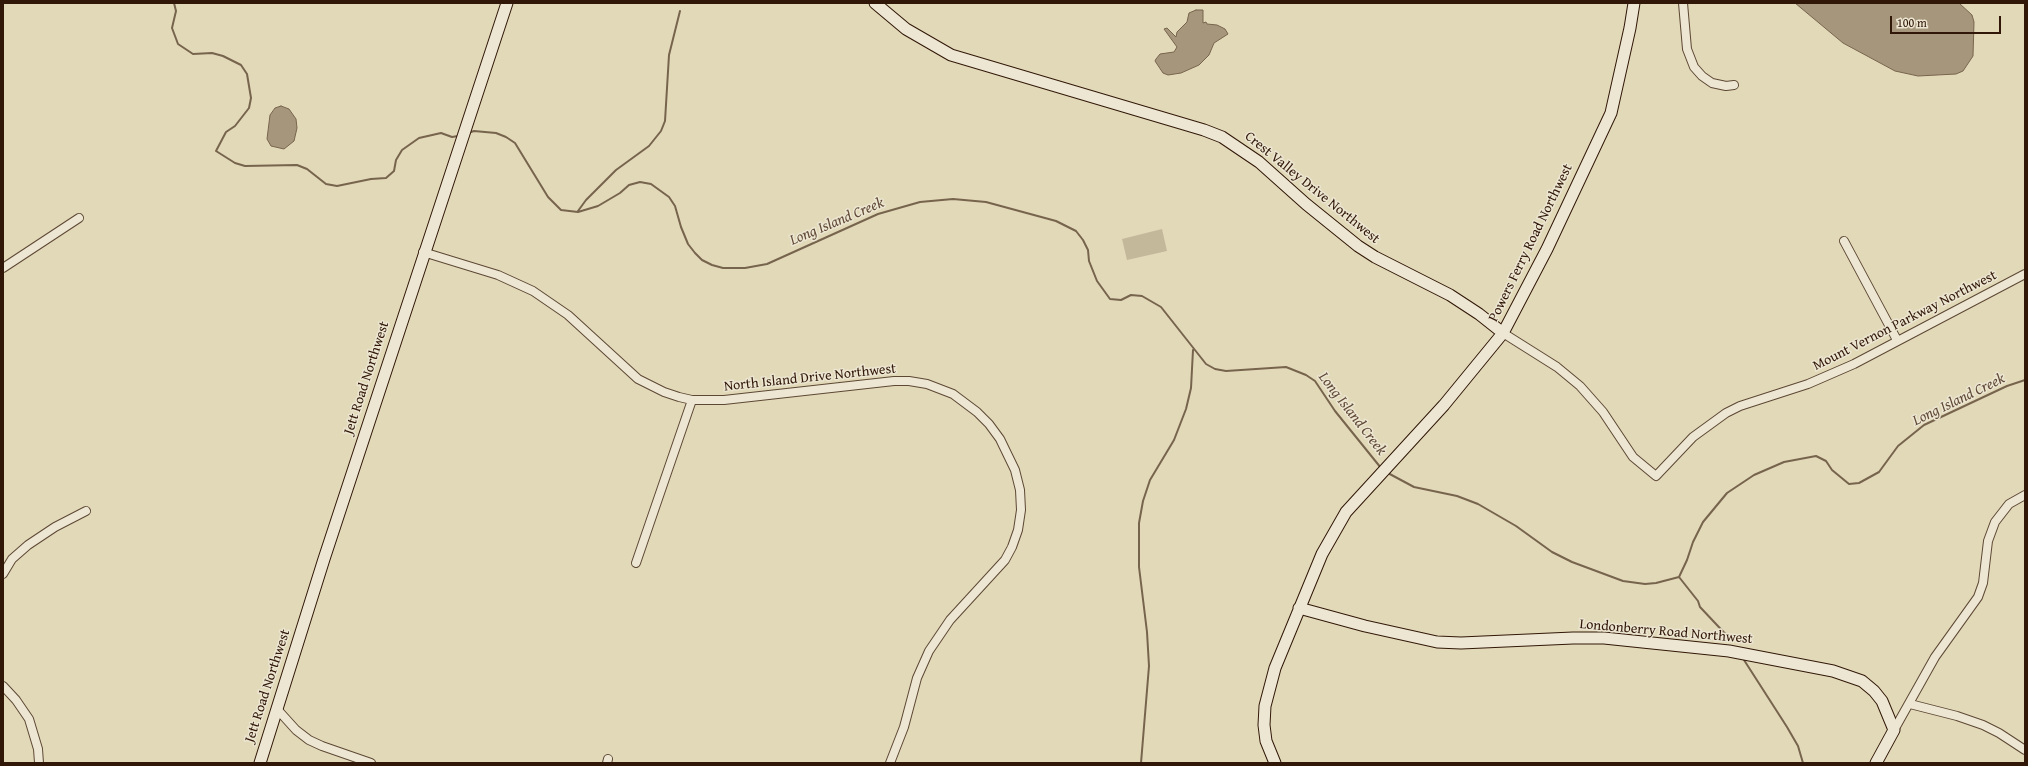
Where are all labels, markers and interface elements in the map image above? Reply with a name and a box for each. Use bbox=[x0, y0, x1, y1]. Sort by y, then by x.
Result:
scale bar bbox=[1892, 8, 2003, 34]
text: 100 m bbox=[1897, 14, 1927, 31]
street label: Crest Valley Drive Northwest bbox=[1241, 128, 1383, 248]
street label: Powers Ferry Road Northwest bbox=[1485, 161, 1577, 325]
water label: Long Island Creek bbox=[787, 194, 887, 250]
street label: Mount Vernon Parkway Northwest bbox=[1810, 267, 2000, 375]
street label: Jett Road Northwest bbox=[341, 319, 393, 437]
street label: North Island Drive Northwest bbox=[723, 361, 897, 395]
water label: Long Island Creek bbox=[1314, 369, 1390, 459]
water label: Long Island Creek bbox=[1910, 370, 2008, 430]
street label: Londonberry Road Northwest bbox=[1579, 616, 1753, 648]
street label: Jett Road Northwest bbox=[242, 627, 294, 745]

